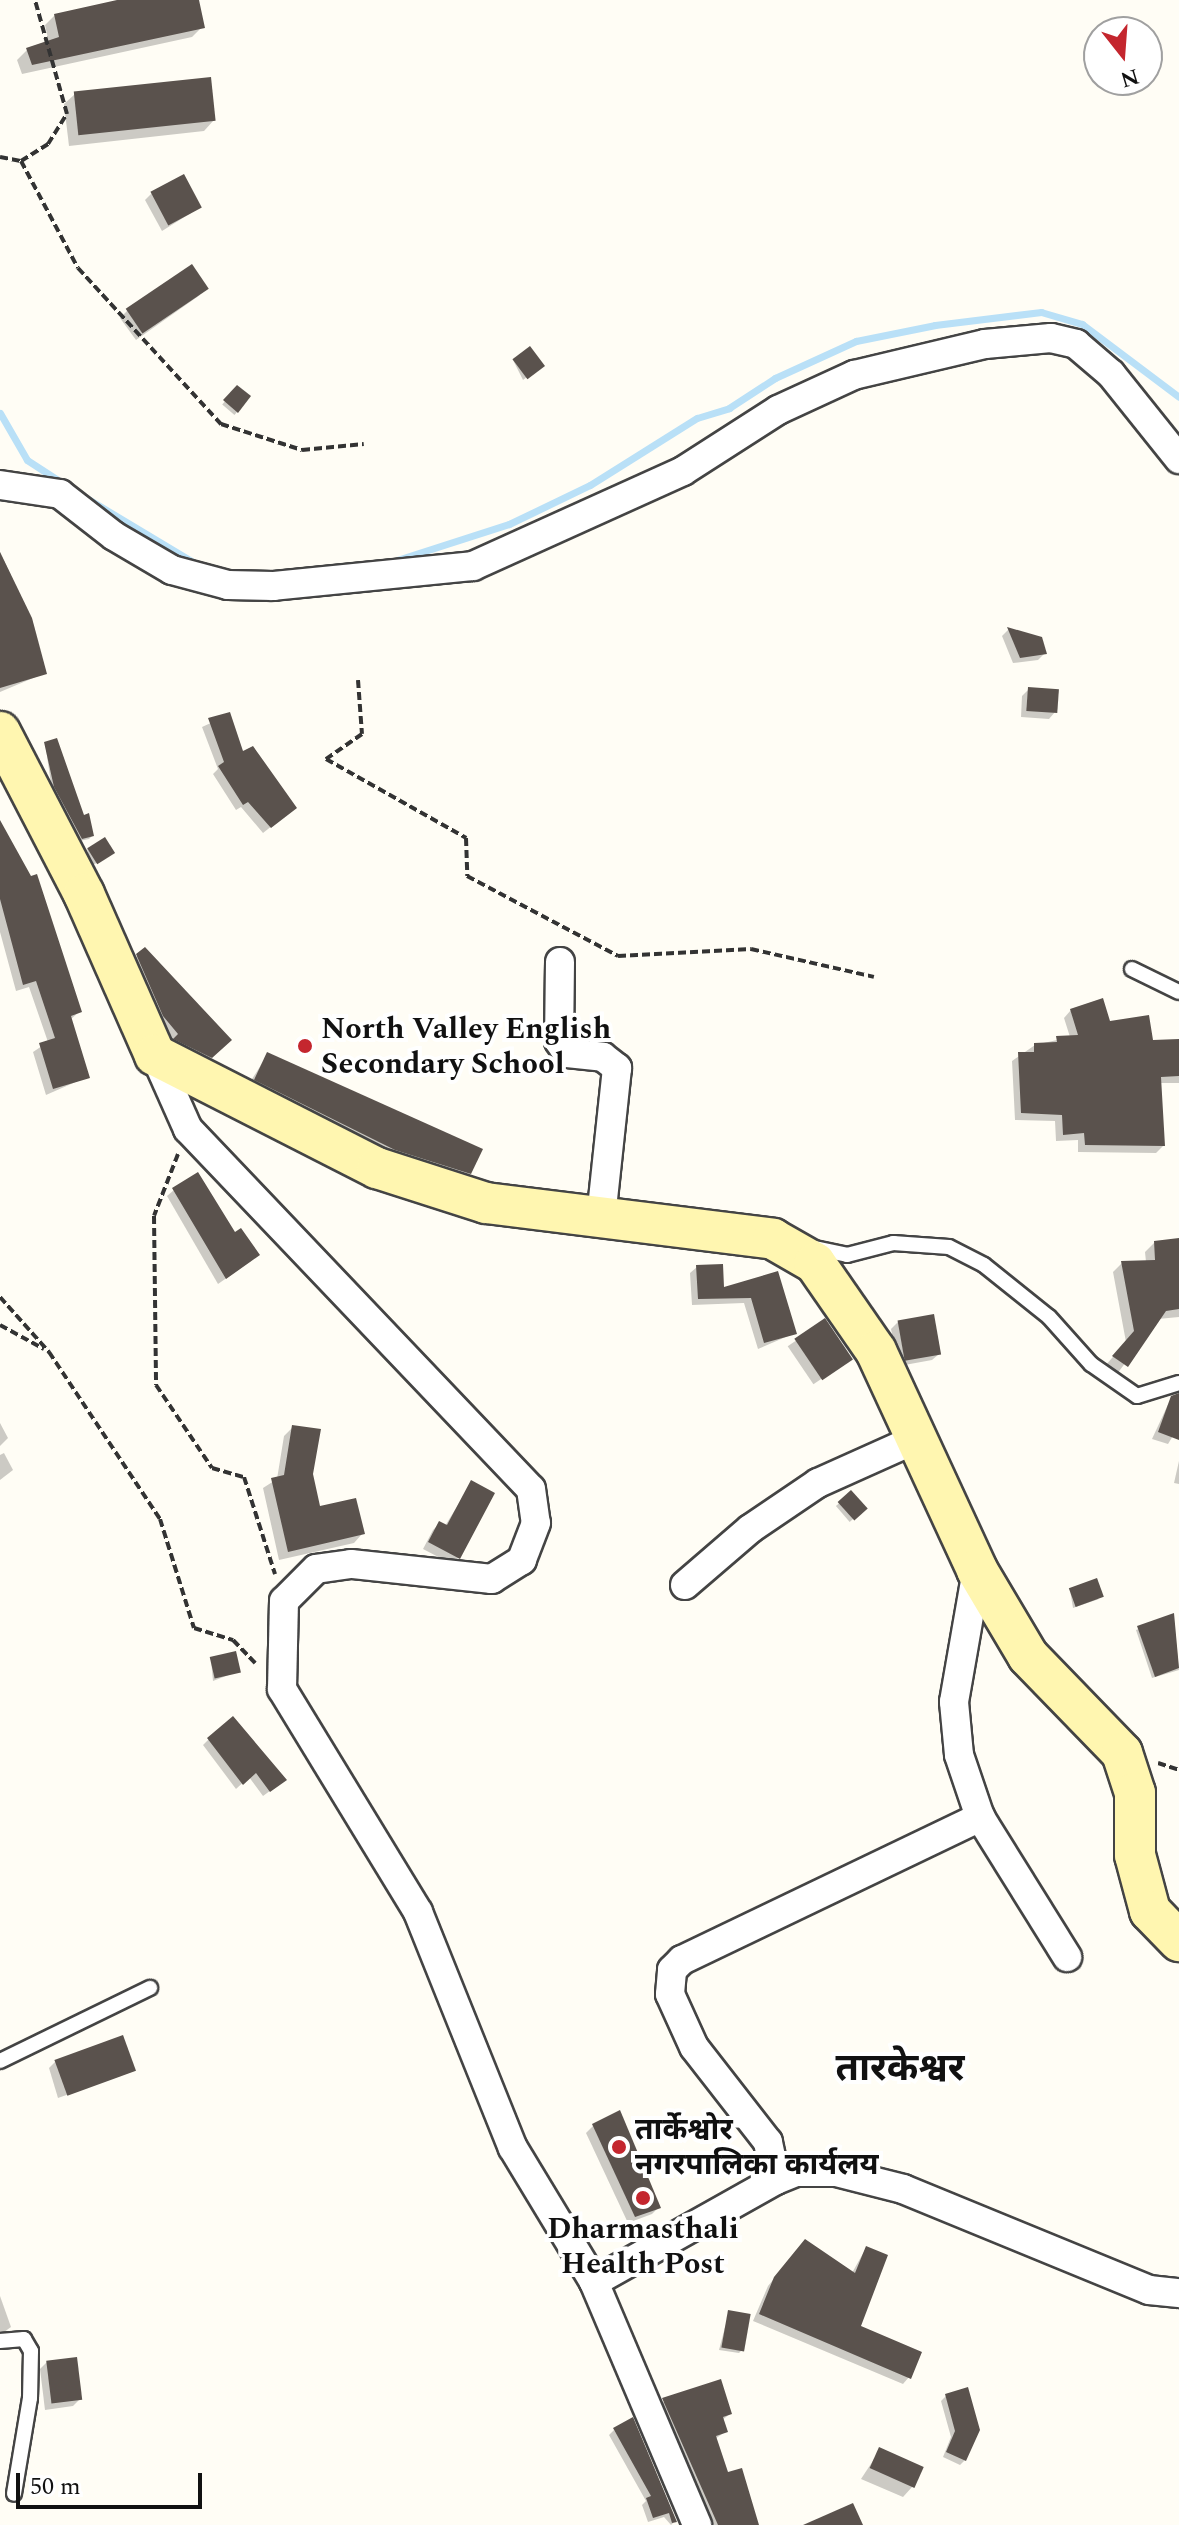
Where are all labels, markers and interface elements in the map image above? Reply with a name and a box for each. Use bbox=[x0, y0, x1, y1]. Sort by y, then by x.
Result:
north arrow bbox=[1083, 16, 1163, 96]
text: N bbox=[1116, 59, 1143, 96]
place label: North Valley English Secondary School bbox=[321, 1011, 611, 1082]
marker: North Valley English Secondary School bbox=[296, 1037, 314, 1055]
district label: तारकेश्वर bbox=[835, 2047, 965, 2093]
place label: तार्केश्वोर नगरपालिका कार्यलय bbox=[635, 2112, 879, 2182]
marker: तार्केश्वोर नगरपालिका कार्यलय bbox=[610, 2138, 628, 2156]
marker: Dharmasthali Health Post bbox=[634, 2189, 652, 2207]
place label: Dharmasthali Health Post bbox=[547, 2211, 739, 2282]
scale bar bbox=[20, 2457, 206, 2507]
text: 50 m bbox=[30, 2469, 81, 2505]

